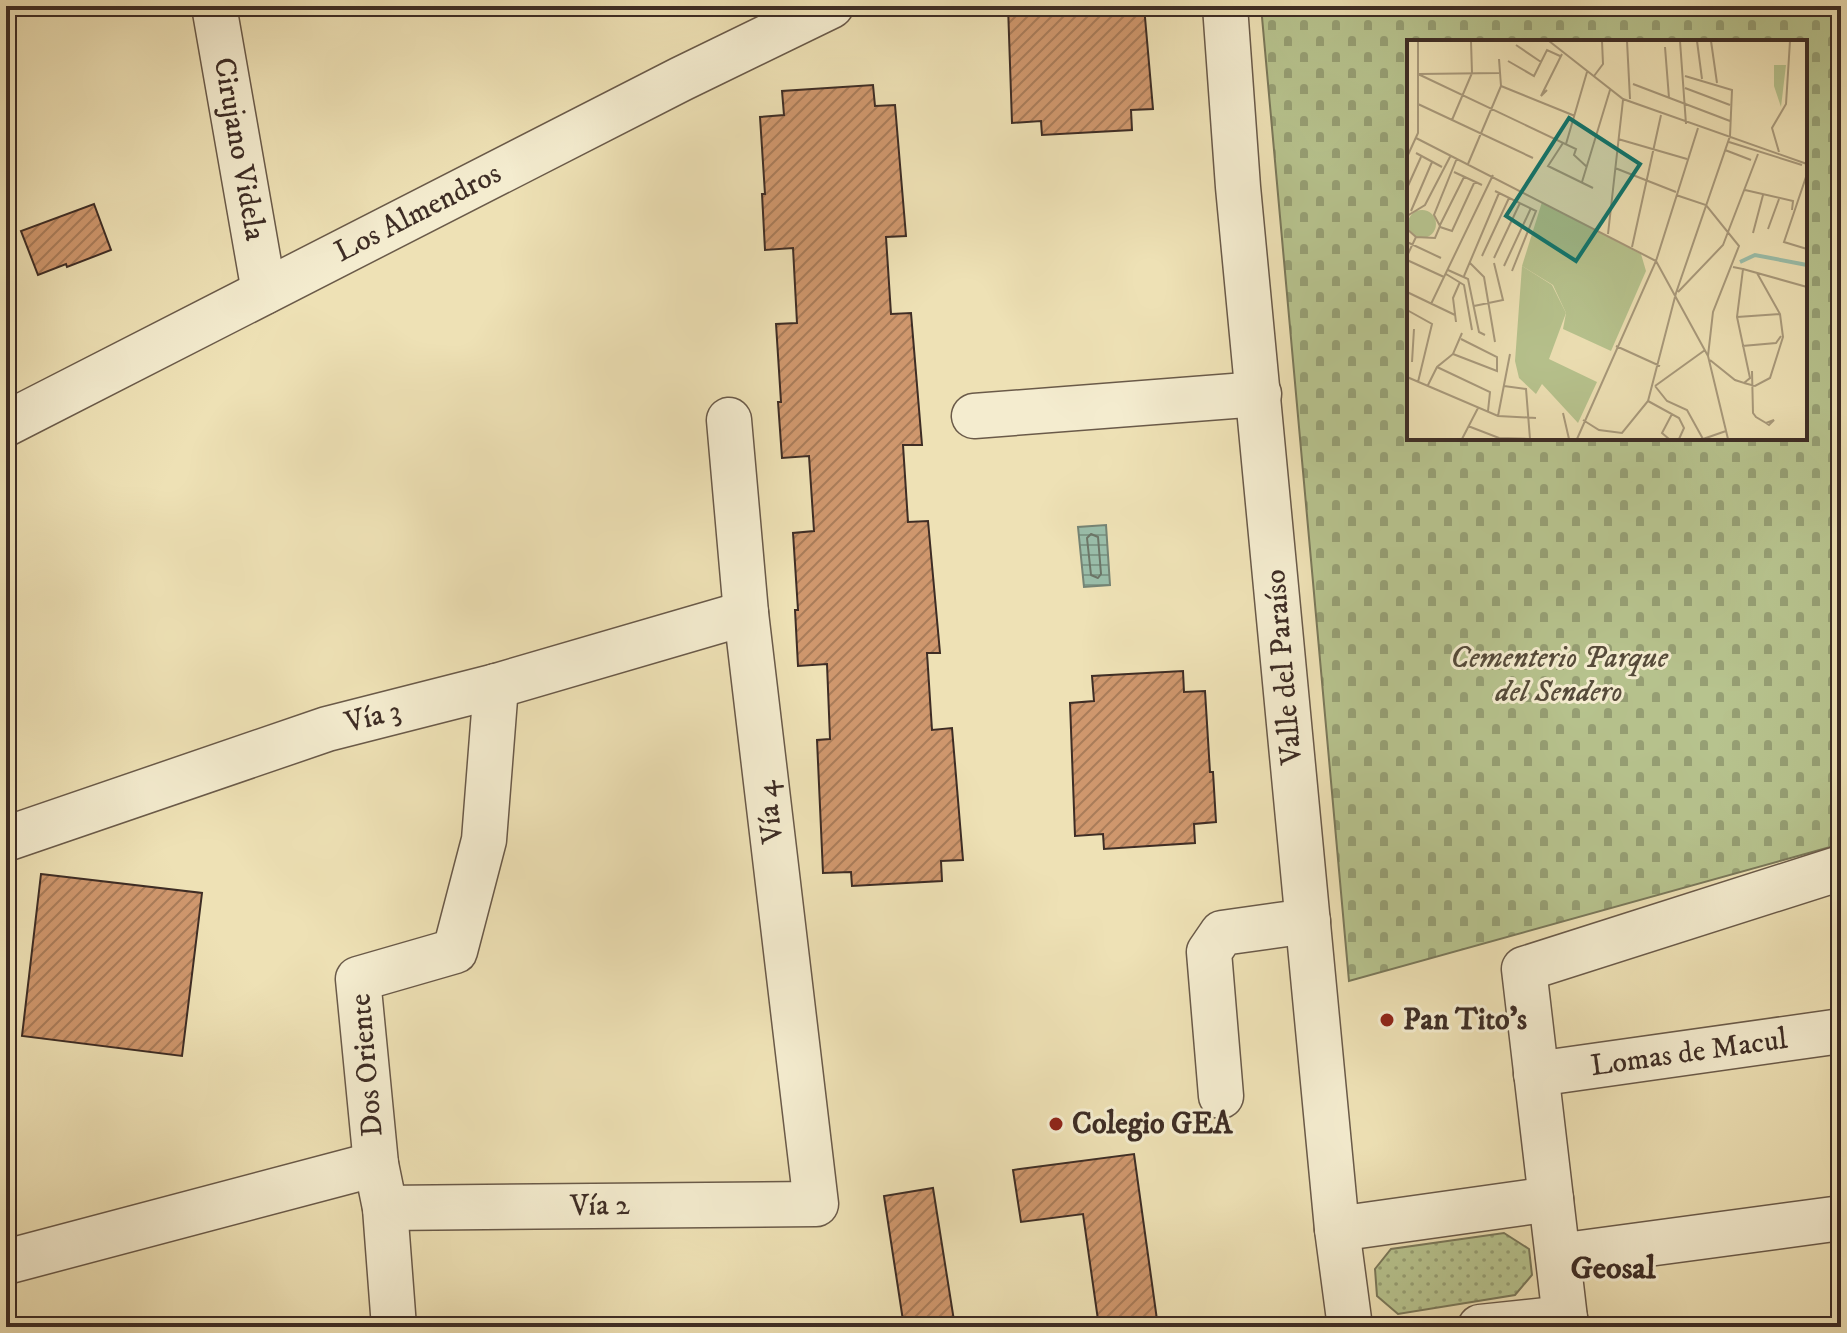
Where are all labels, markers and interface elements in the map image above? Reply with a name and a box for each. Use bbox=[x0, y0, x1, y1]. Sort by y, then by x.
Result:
inset map bbox=[1407, 40, 1807, 440]
street label: Cirujano Videla bbox=[205, 54, 273, 244]
street label: Los Almendros bbox=[329, 155, 507, 271]
street label: Valle del Paraíso bbox=[1257, 568, 1311, 767]
park label: Cementerio Parque del Sendero bbox=[1450, 640, 1669, 711]
street label: Vía 3 bbox=[340, 692, 405, 742]
street label: Vía 4 bbox=[748, 778, 792, 846]
street label: Dos Oriente bbox=[342, 992, 392, 1138]
place label: Pan Tito's bbox=[1403, 1002, 1527, 1039]
marker: Pan Tito's bbox=[1378, 1011, 1396, 1029]
street label: Lomas de Macul bbox=[1588, 1021, 1790, 1085]
place label: Colegio GEA bbox=[1072, 1106, 1233, 1143]
marker: Colegio GEA bbox=[1047, 1115, 1065, 1133]
street label: Vía 2 bbox=[569, 1187, 630, 1225]
district label: Geosal bbox=[1570, 1249, 1656, 1289]

